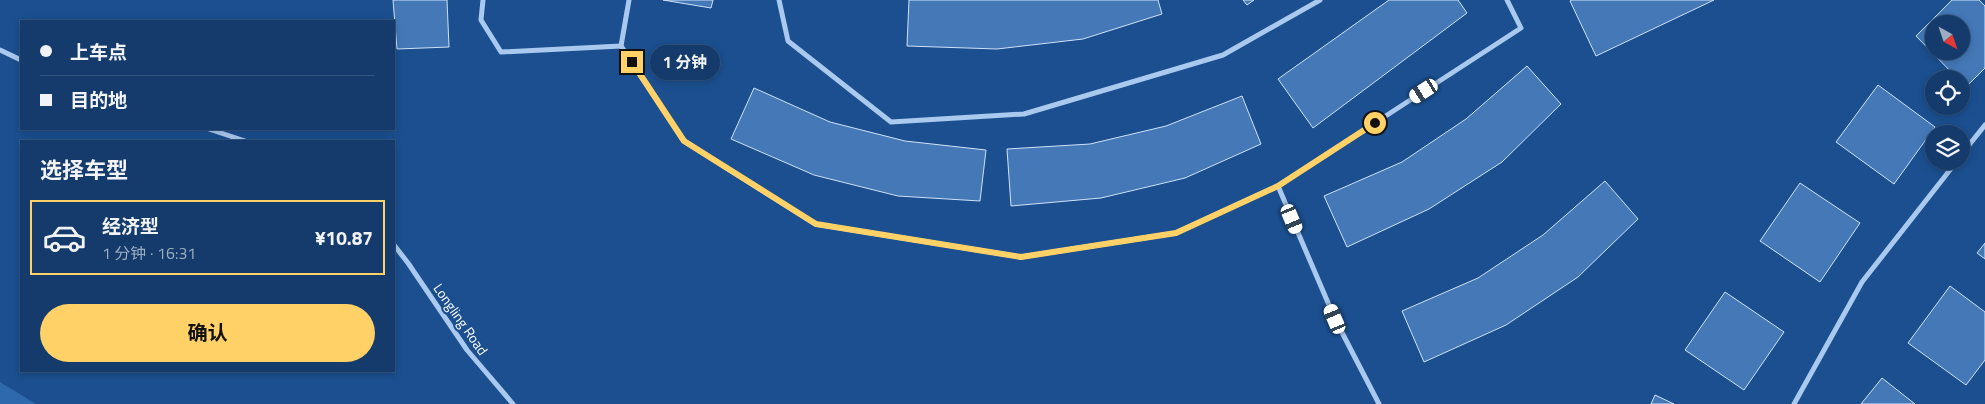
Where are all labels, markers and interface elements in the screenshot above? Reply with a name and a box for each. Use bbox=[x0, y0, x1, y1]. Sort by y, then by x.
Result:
north arrow bbox=[1925, 15, 1970, 60]
map controls bbox=[1925, 15, 1970, 170]
text: 上车点 bbox=[70, 37, 127, 66]
callout: 1 分钟 bbox=[650, 44, 720, 80]
text: 1 分钟 bbox=[663, 50, 707, 74]
route end bbox=[621, 51, 643, 73]
button: locate bbox=[1925, 70, 1970, 115]
car bbox=[1407, 77, 1440, 105]
text: 目的地 bbox=[70, 85, 127, 114]
route start bbox=[1364, 112, 1386, 134]
button: layers bbox=[1925, 125, 1970, 170]
text: 选择车型 bbox=[40, 153, 128, 187]
car bbox=[1279, 202, 1304, 236]
text: 经济型 bbox=[102, 211, 159, 240]
icon: car bbox=[42, 215, 87, 260]
text: ¥10.87 bbox=[315, 223, 373, 252]
text: 1 分钟 · 16:31 bbox=[102, 241, 196, 265]
street label: Longling Road bbox=[429, 279, 493, 359]
car bbox=[1322, 302, 1347, 336]
button: 确认 bbox=[40, 304, 375, 362]

